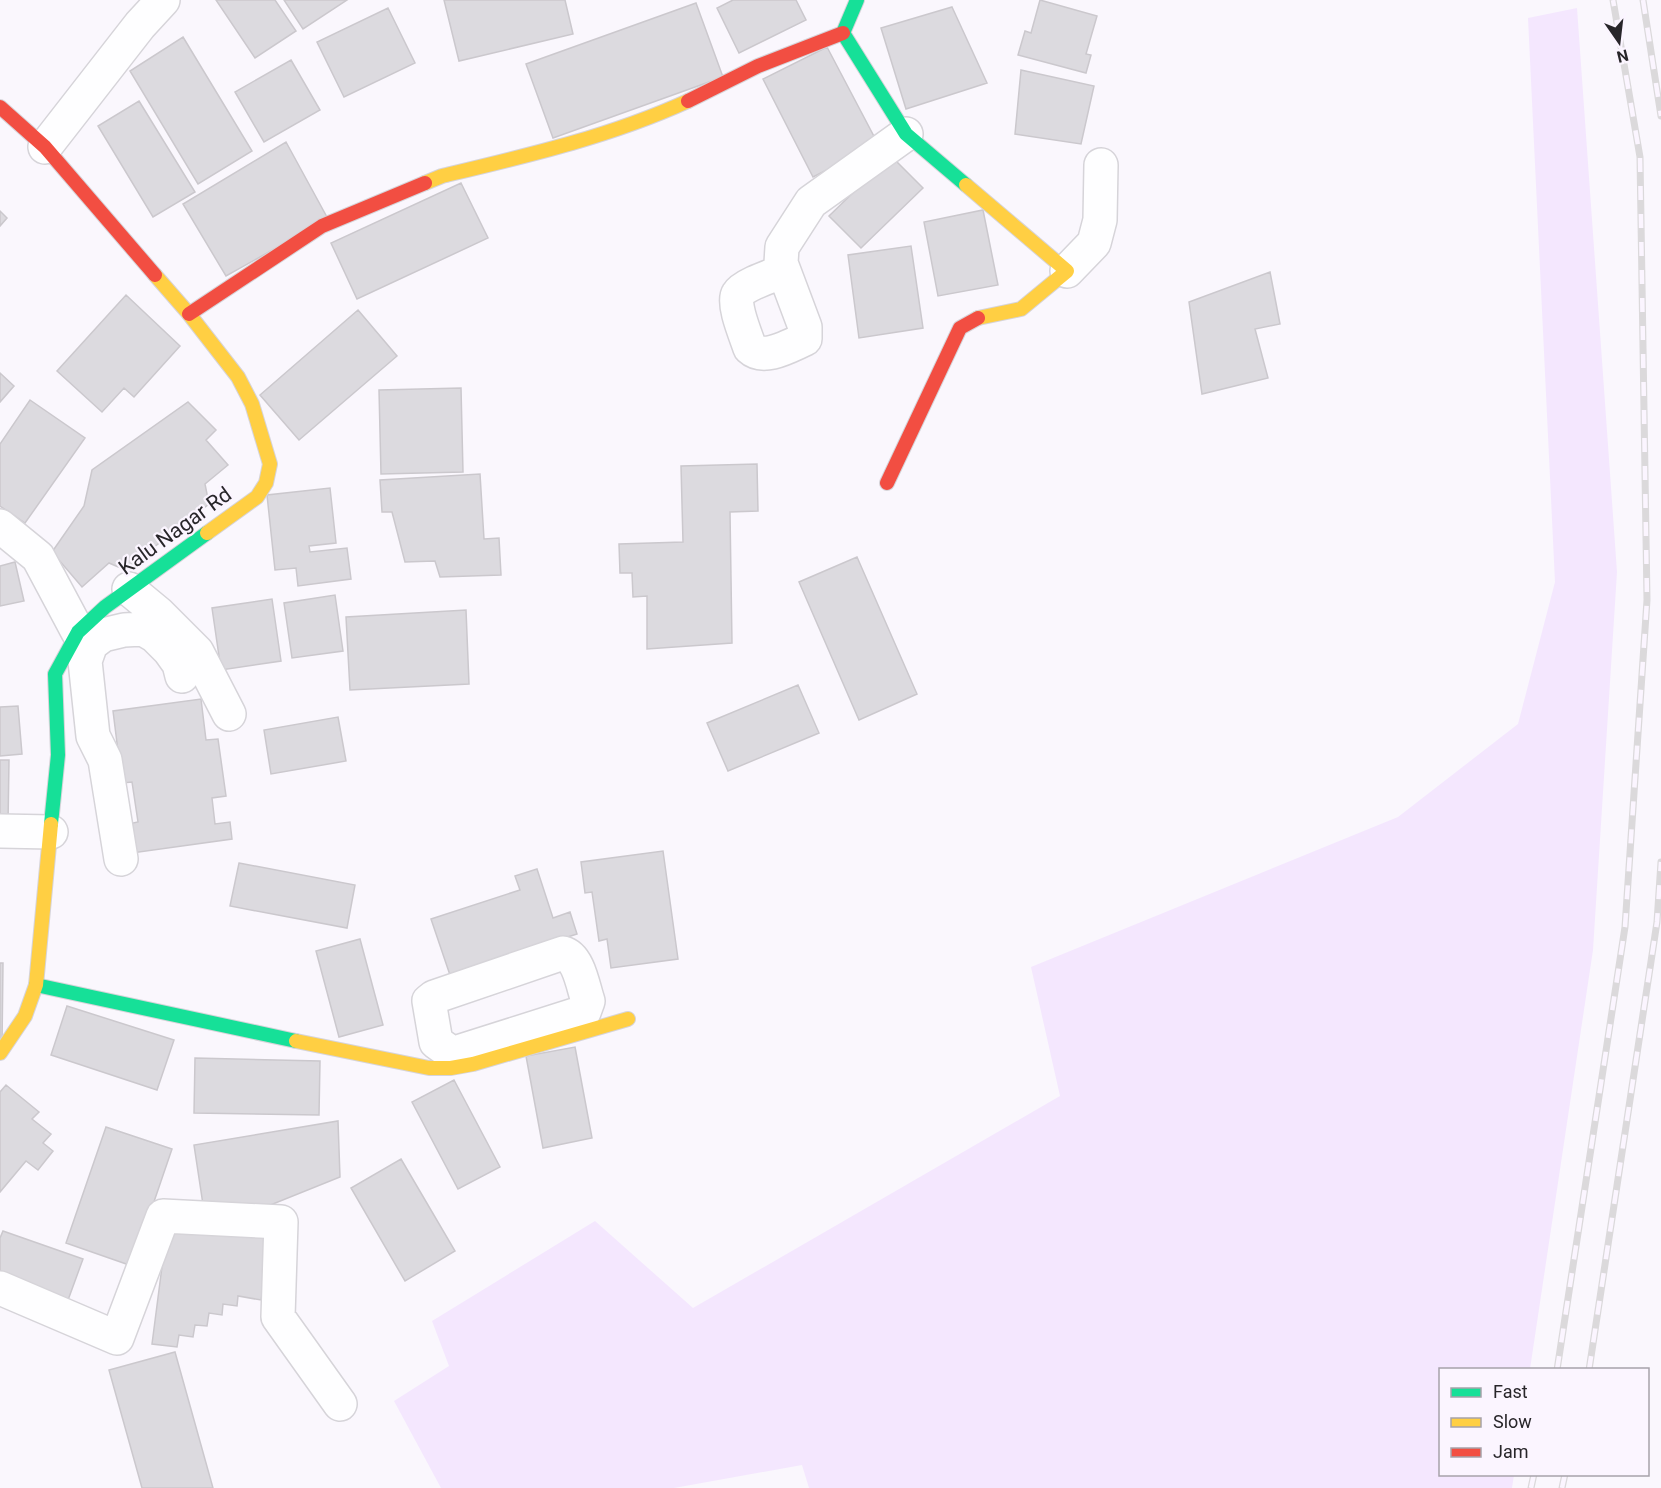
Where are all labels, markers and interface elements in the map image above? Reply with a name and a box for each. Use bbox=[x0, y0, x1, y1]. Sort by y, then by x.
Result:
north arrow bbox=[1589, 12, 1649, 72]
text: N bbox=[1615, 45, 1630, 67]
street label: Kalu Nagar Rd bbox=[114, 482, 236, 580]
legend bbox=[1439, 1368, 1649, 1476]
text: Fast bbox=[1493, 1381, 1528, 1402]
text: Slow bbox=[1493, 1411, 1532, 1432]
text: Jam bbox=[1493, 1441, 1529, 1462]

